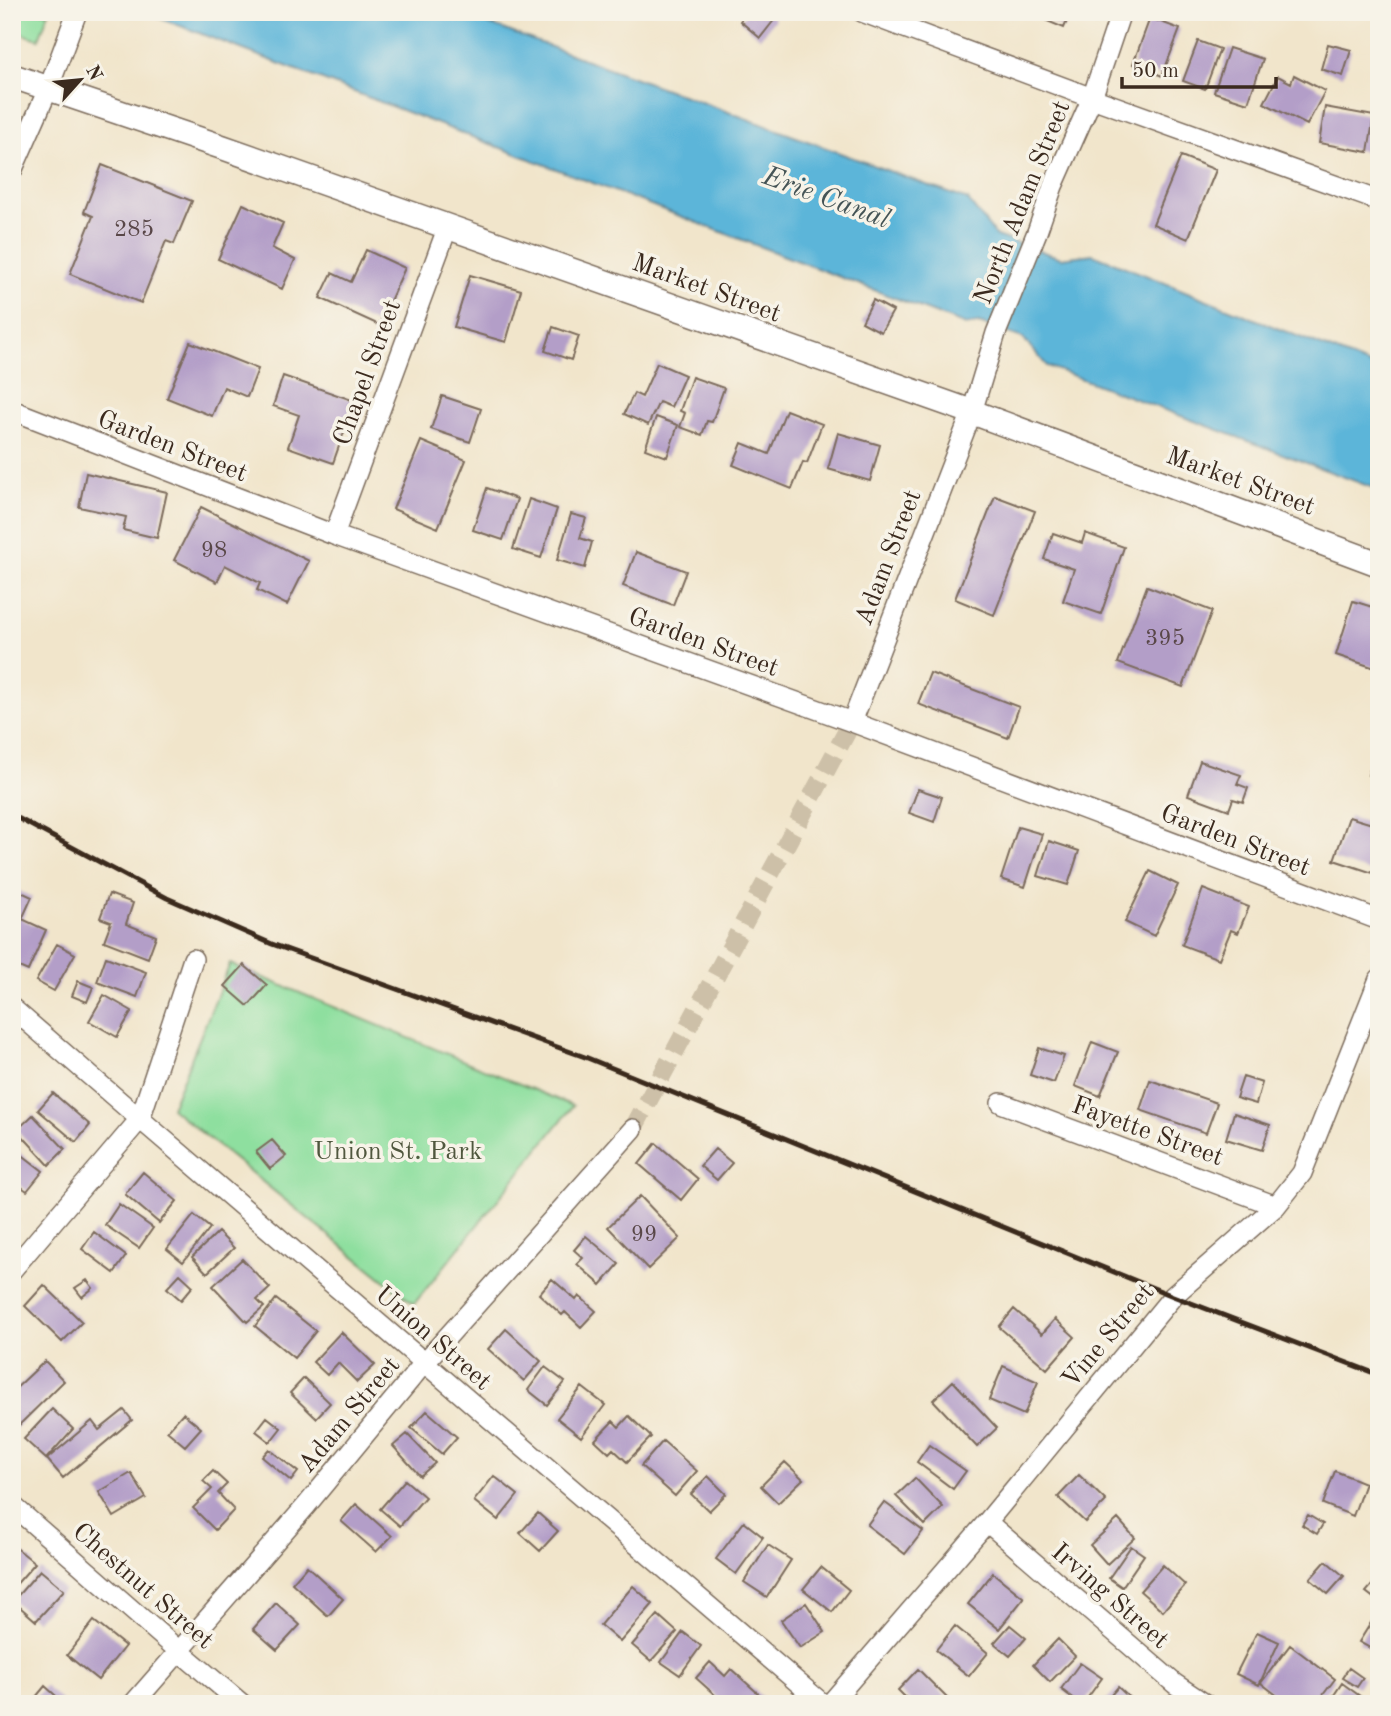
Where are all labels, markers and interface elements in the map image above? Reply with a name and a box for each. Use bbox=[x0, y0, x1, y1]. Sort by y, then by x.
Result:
north arrow bbox=[46, 46, 116, 116]
scale bar bbox=[1122, 46, 1276, 90]
text: 50 m bbox=[1132, 61, 1179, 82]
text: N bbox=[81, 63, 105, 85]
street label: North Adam Street bbox=[970, 97, 1076, 308]
water label: Erie Canal bbox=[758, 163, 893, 235]
house number: 285 bbox=[114, 218, 154, 241]
street label: Market Street bbox=[629, 250, 784, 328]
street label: Chapel Street bbox=[329, 296, 406, 449]
street label: Garden Street bbox=[94, 406, 251, 487]
street label: Market Street bbox=[1163, 443, 1318, 521]
street label: Adam Street bbox=[851, 486, 927, 629]
house number: 98 bbox=[201, 539, 227, 562]
street label: Garden Street bbox=[625, 604, 782, 682]
house number: 395 bbox=[1145, 627, 1185, 650]
street label: Garden Street bbox=[1157, 800, 1314, 881]
street label: Fayette Street bbox=[1068, 1092, 1227, 1171]
park label: Union St. Park bbox=[314, 1139, 482, 1165]
house number: 99 bbox=[631, 1223, 657, 1246]
street label: Vine Street bbox=[1057, 1279, 1160, 1394]
street label: Union Street bbox=[370, 1281, 496, 1396]
street label: Adam Street bbox=[294, 1352, 405, 1478]
street label: Chestnut Street bbox=[67, 1519, 218, 1654]
street label: Irving Street bbox=[1046, 1539, 1173, 1654]

